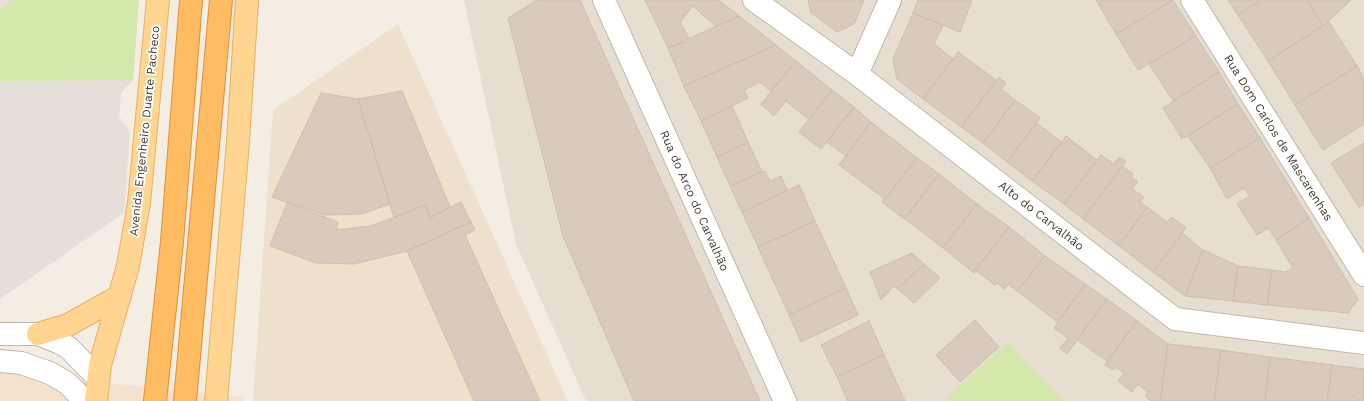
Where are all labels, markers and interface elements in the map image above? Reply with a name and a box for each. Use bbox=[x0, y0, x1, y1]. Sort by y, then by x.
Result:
street label: Avenida Engenheiro Duarte Pacheco bbox=[127, 25, 163, 237]
street label: Rua Dom Carlos de Mascarenhas bbox=[1221, 52, 1335, 224]
street label: Rua do Arco do Carvalhão bbox=[656, 129, 732, 273]
street label: Alto do Carvalhão bbox=[995, 178, 1087, 254]

